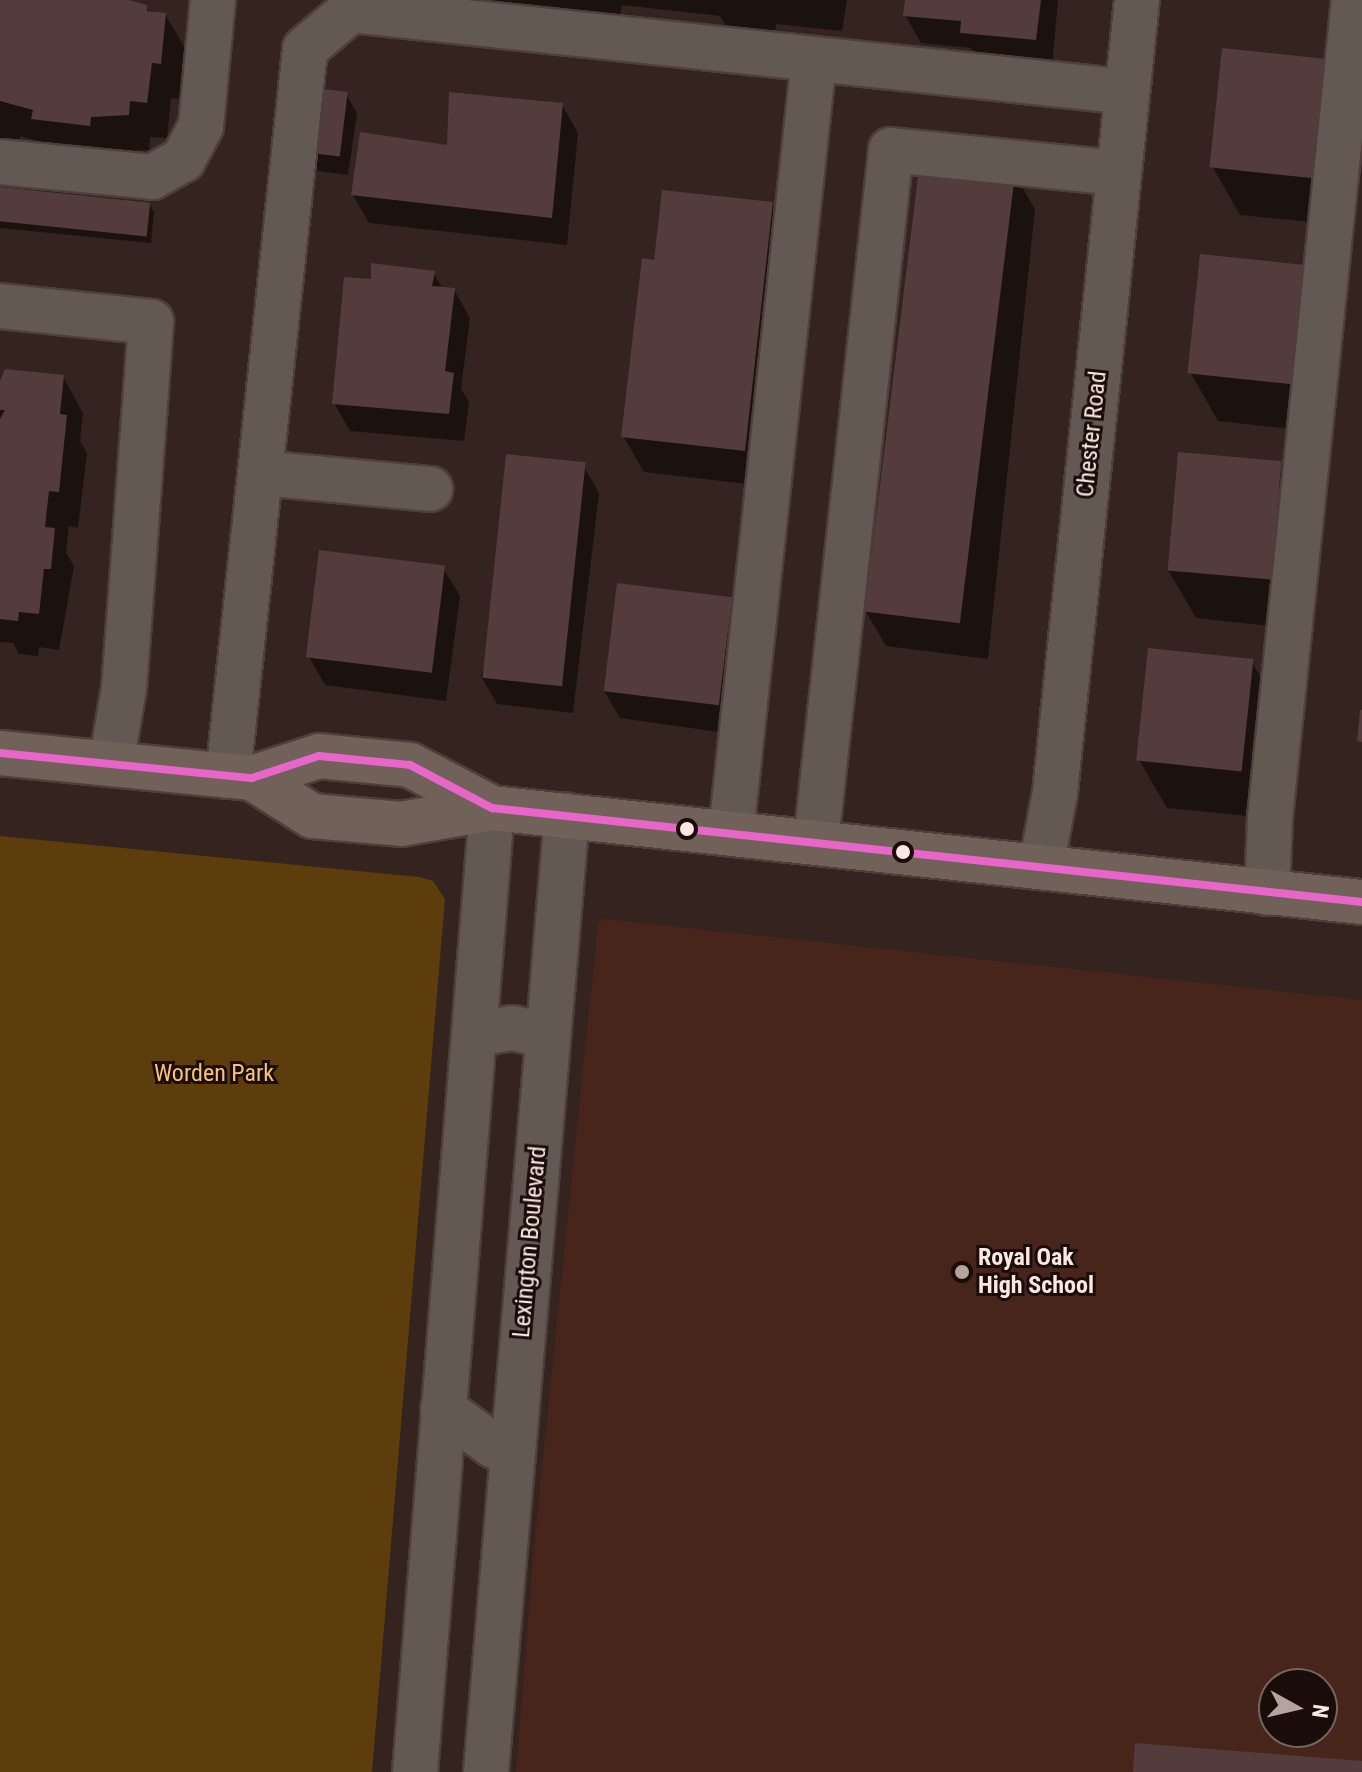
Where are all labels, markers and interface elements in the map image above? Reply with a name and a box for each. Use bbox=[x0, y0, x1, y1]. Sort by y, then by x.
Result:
street label: Chester Road bbox=[1071, 369, 1113, 499]
unlabelled marker bbox=[679, 821, 695, 837]
unlabelled marker bbox=[895, 844, 911, 860]
park label: Worden Park bbox=[154, 1060, 274, 1088]
street label: Lexington Boulevard bbox=[507, 1145, 553, 1339]
place label: Royal Oak High School bbox=[978, 1244, 1094, 1300]
marker: Royal Oak High School bbox=[953, 1263, 971, 1281]
north arrow bbox=[1258, 1668, 1338, 1748]
text: N bbox=[1307, 1703, 1334, 1720]

